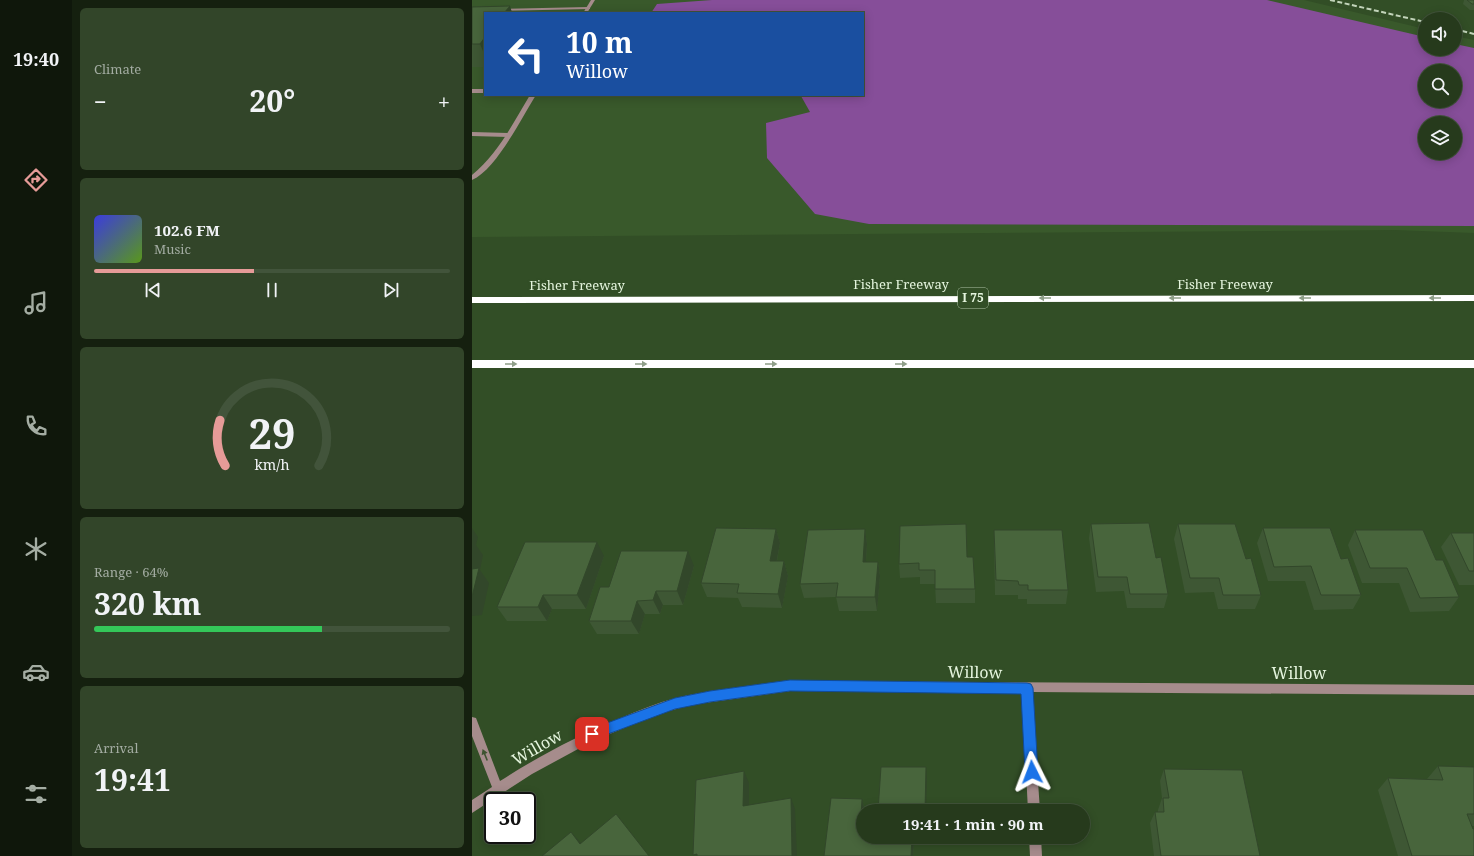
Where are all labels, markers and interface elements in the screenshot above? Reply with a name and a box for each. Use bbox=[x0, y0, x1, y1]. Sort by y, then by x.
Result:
map controls bbox=[1418, 12, 1462, 160]
button: sound bbox=[1418, 12, 1462, 56]
text: 10 m bbox=[566, 23, 633, 61]
icon: left bbox=[500, 28, 552, 80]
text: 19:40 bbox=[13, 47, 59, 71]
text: Willow bbox=[566, 59, 628, 83]
text: Climate bbox=[94, 60, 141, 78]
button: search bbox=[1418, 64, 1462, 108]
text: 20° bbox=[249, 80, 295, 121]
text: − bbox=[94, 86, 107, 116]
text: + bbox=[438, 86, 450, 116]
button: layers bbox=[1418, 116, 1462, 160]
icon: directions bbox=[22, 166, 50, 194]
text: 102.6 FM bbox=[154, 220, 220, 240]
text: Music bbox=[154, 240, 191, 258]
street label: Fisher Freeway bbox=[853, 275, 950, 293]
street label: Fisher Freeway bbox=[1177, 275, 1274, 293]
street label: Fisher Freeway bbox=[529, 276, 626, 294]
icon: previous bbox=[142, 279, 164, 301]
icon: pause bbox=[261, 279, 283, 301]
icon: next bbox=[380, 279, 402, 301]
road number: I 75 bbox=[958, 288, 988, 308]
icon: music bbox=[22, 289, 50, 317]
one-way arrow bbox=[1038, 295, 1051, 301]
one-way arrow bbox=[1168, 295, 1181, 301]
one-way arrow bbox=[1298, 295, 1311, 301]
one-way arrow bbox=[1428, 295, 1441, 301]
one-way arrow bbox=[505, 361, 518, 367]
one-way arrow bbox=[635, 361, 648, 367]
one-way arrow bbox=[765, 361, 778, 367]
one-way arrow bbox=[895, 361, 908, 367]
text: 29 bbox=[248, 405, 296, 461]
icon: phone bbox=[22, 412, 50, 440]
text: km/h bbox=[254, 455, 290, 474]
icon: climate bbox=[22, 535, 50, 563]
text: Range · 64% bbox=[94, 563, 168, 581]
text: 320 km bbox=[94, 583, 201, 624]
icon: car bbox=[22, 658, 50, 686]
street label: Willow bbox=[947, 661, 1003, 683]
street label: Willow bbox=[1272, 662, 1327, 684]
pin bbox=[575, 717, 609, 751]
icon: arrive bbox=[581, 723, 603, 745]
street label: Willow bbox=[508, 724, 566, 770]
text: Arrival bbox=[94, 739, 138, 757]
one-way arrow bbox=[482, 750, 488, 761]
position arrow bbox=[1011, 751, 1053, 793]
text: 19:41 bbox=[94, 759, 171, 800]
icon: filters bbox=[22, 780, 50, 808]
speed limit sign: 30 bbox=[484, 792, 536, 844]
text: 19:41 · 1 min · 90 m bbox=[903, 814, 1043, 834]

